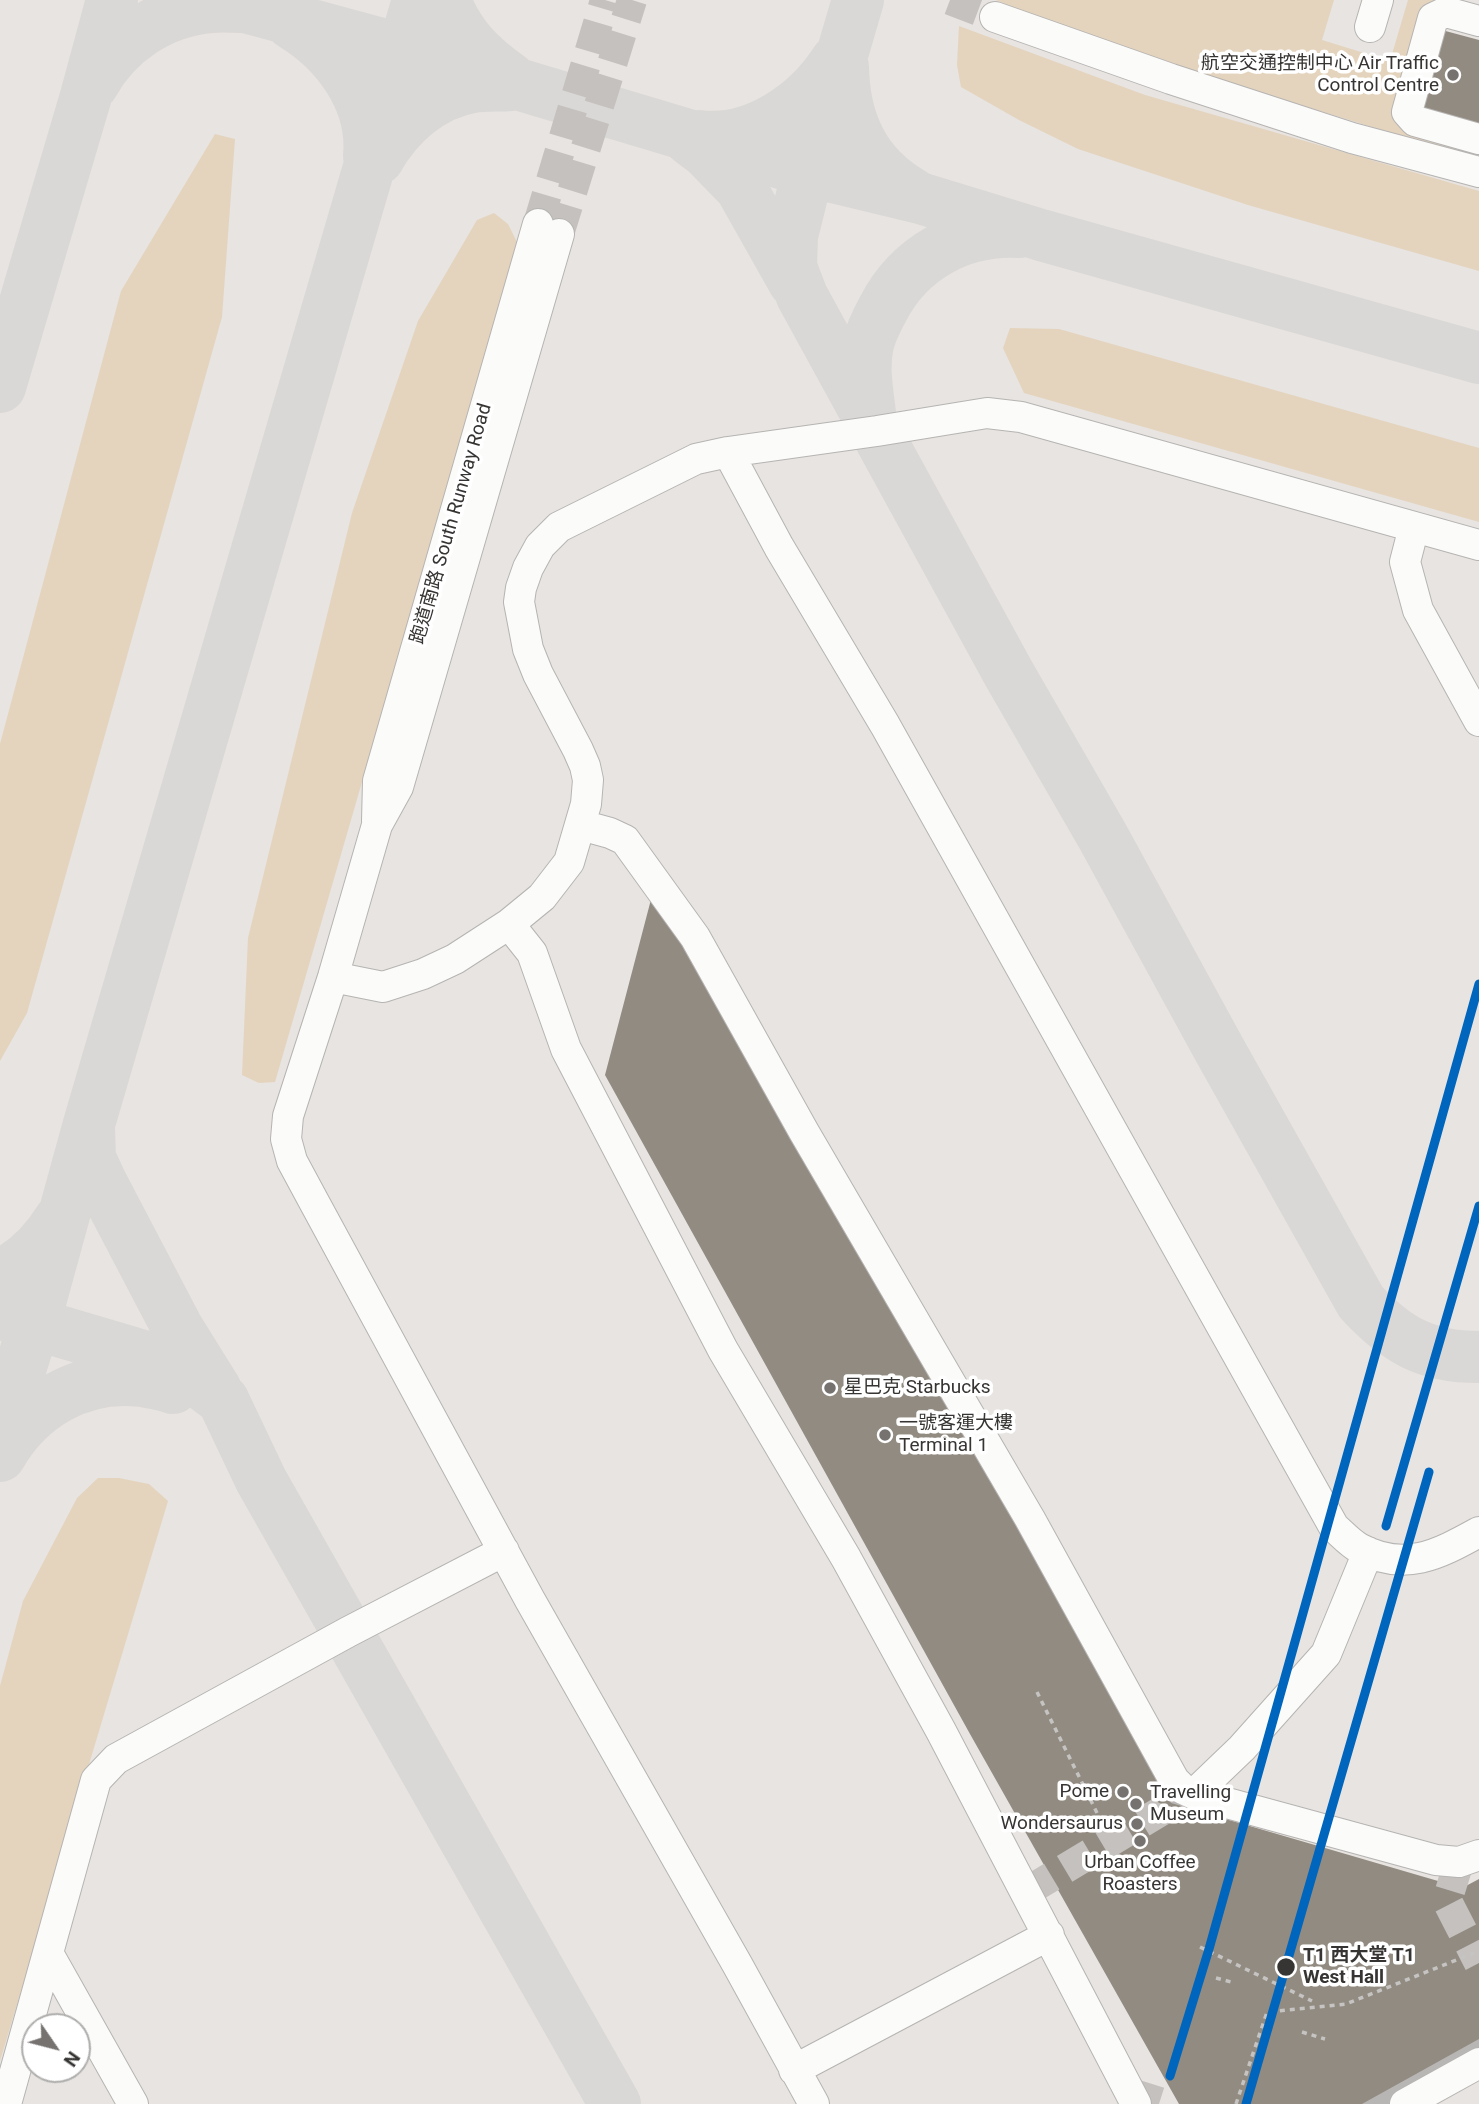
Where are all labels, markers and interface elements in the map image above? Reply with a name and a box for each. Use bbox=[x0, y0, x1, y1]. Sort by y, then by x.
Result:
place label: 航空交通控制中心 Air Traffic Control Centre bbox=[1201, 53, 1439, 97]
marker: 航空交通控制中心 Air Traffic Control Centre bbox=[1445, 67, 1461, 83]
street label: 跑道南路 South Runway Road bbox=[407, 401, 497, 647]
place label: 星巴克 Starbucks bbox=[844, 1377, 991, 1399]
marker: 星巴克 Starbucks bbox=[822, 1380, 838, 1396]
place label: 一號客運大樓 Terminal 1 bbox=[899, 1413, 1013, 1457]
marker: 一號客運大樓 Terminal 1 bbox=[877, 1427, 893, 1443]
place label: Pome bbox=[1060, 1781, 1109, 1803]
place label: Travelling Museum bbox=[1150, 1782, 1231, 1826]
marker: Pome bbox=[1115, 1784, 1131, 1800]
marker: Travelling Museum bbox=[1128, 1796, 1144, 1812]
place label: Wondersaurus bbox=[1001, 1813, 1123, 1835]
marker: Wondersaurus bbox=[1129, 1816, 1145, 1832]
marker: Urban Coffee Roasters bbox=[1132, 1833, 1148, 1849]
place label: Urban Coffee Roasters bbox=[1084, 1852, 1196, 1896]
place label: T1 西大堂 T1 West Hall bbox=[1303, 1945, 1415, 1989]
marker: T1 西大堂 T1 West Hall bbox=[1275, 1956, 1297, 1978]
north arrow bbox=[21, 2013, 91, 2083]
text: N bbox=[59, 2047, 85, 2071]

